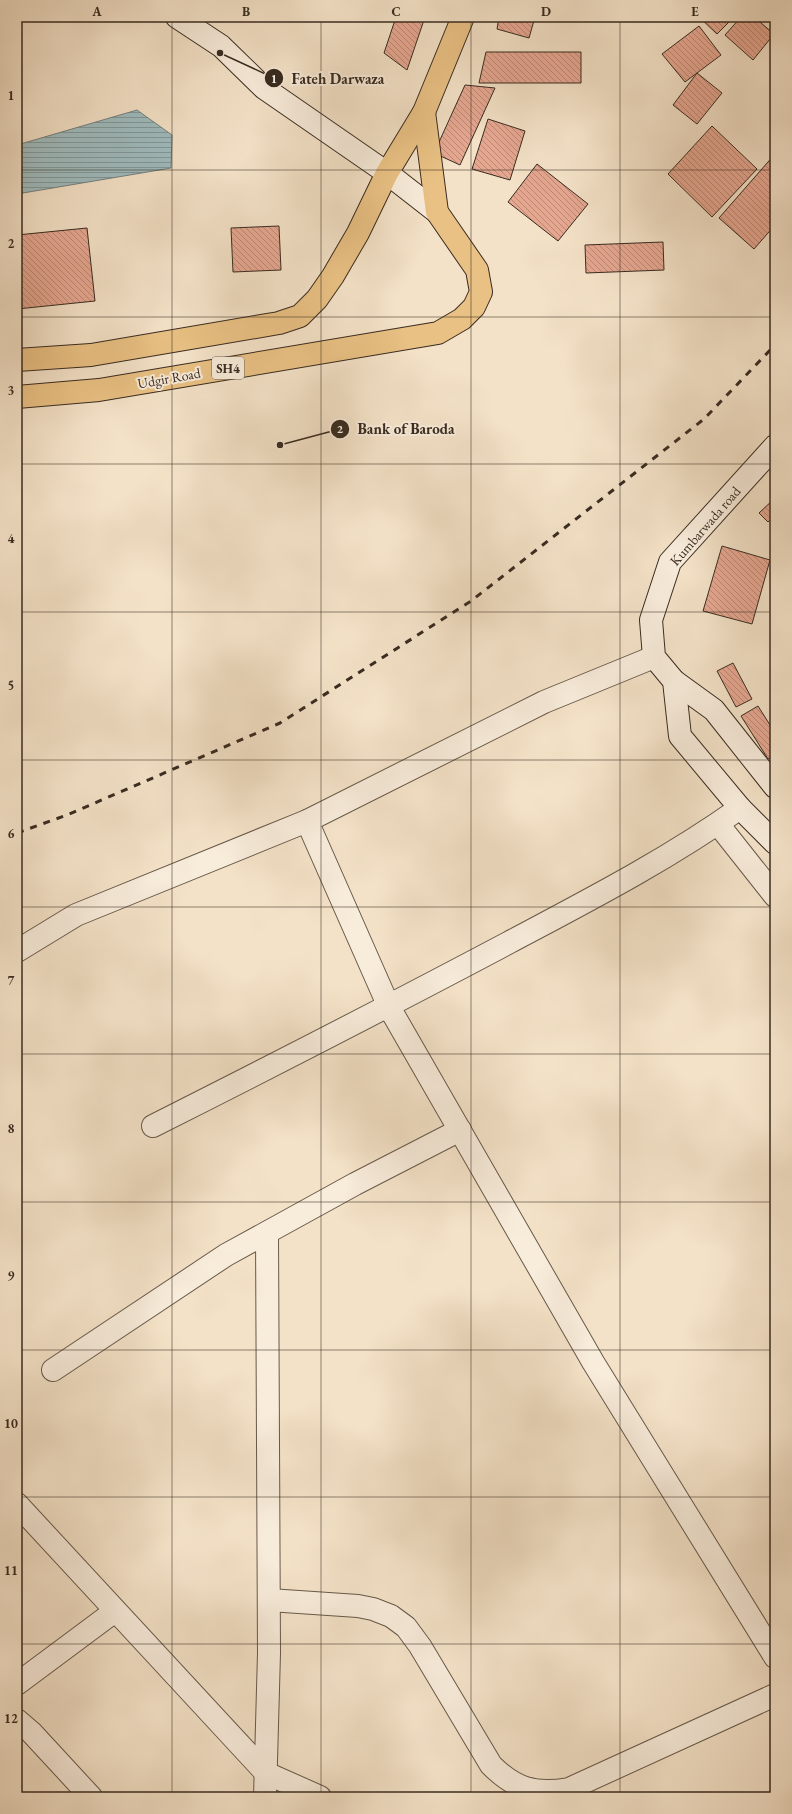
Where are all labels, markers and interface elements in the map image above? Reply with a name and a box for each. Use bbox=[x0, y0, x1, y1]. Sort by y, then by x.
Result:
text: A bbox=[91, 3, 102, 20]
text: B bbox=[242, 3, 250, 20]
text: C bbox=[391, 3, 401, 20]
text: D bbox=[541, 3, 551, 20]
text: E bbox=[691, 3, 699, 20]
callout: Fateh Darwaza bbox=[264, 65, 393, 92]
text: Fateh Darwaza bbox=[292, 69, 385, 88]
text: 1 bbox=[271, 71, 277, 87]
text: 1 bbox=[8, 87, 15, 104]
text: 2 bbox=[8, 235, 15, 252]
road number: SH4 bbox=[212, 357, 244, 379]
street label: Udgir Road bbox=[136, 363, 203, 392]
text: 3 bbox=[8, 382, 15, 399]
callout: Bank of Baroda bbox=[330, 415, 463, 442]
text: Bank of Baroda bbox=[357, 419, 455, 438]
text: 2 bbox=[337, 421, 344, 437]
street label: Kumbarwada road bbox=[666, 482, 745, 569]
text: 4 bbox=[8, 530, 15, 547]
text: 5 bbox=[8, 677, 14, 694]
text: 6 bbox=[8, 825, 15, 842]
text: 7 bbox=[8, 972, 15, 989]
text: 8 bbox=[8, 1120, 15, 1137]
text: 9 bbox=[8, 1267, 15, 1284]
text: 10 bbox=[4, 1415, 18, 1432]
text: 11 bbox=[4, 1562, 18, 1579]
text: 12 bbox=[4, 1710, 18, 1727]

